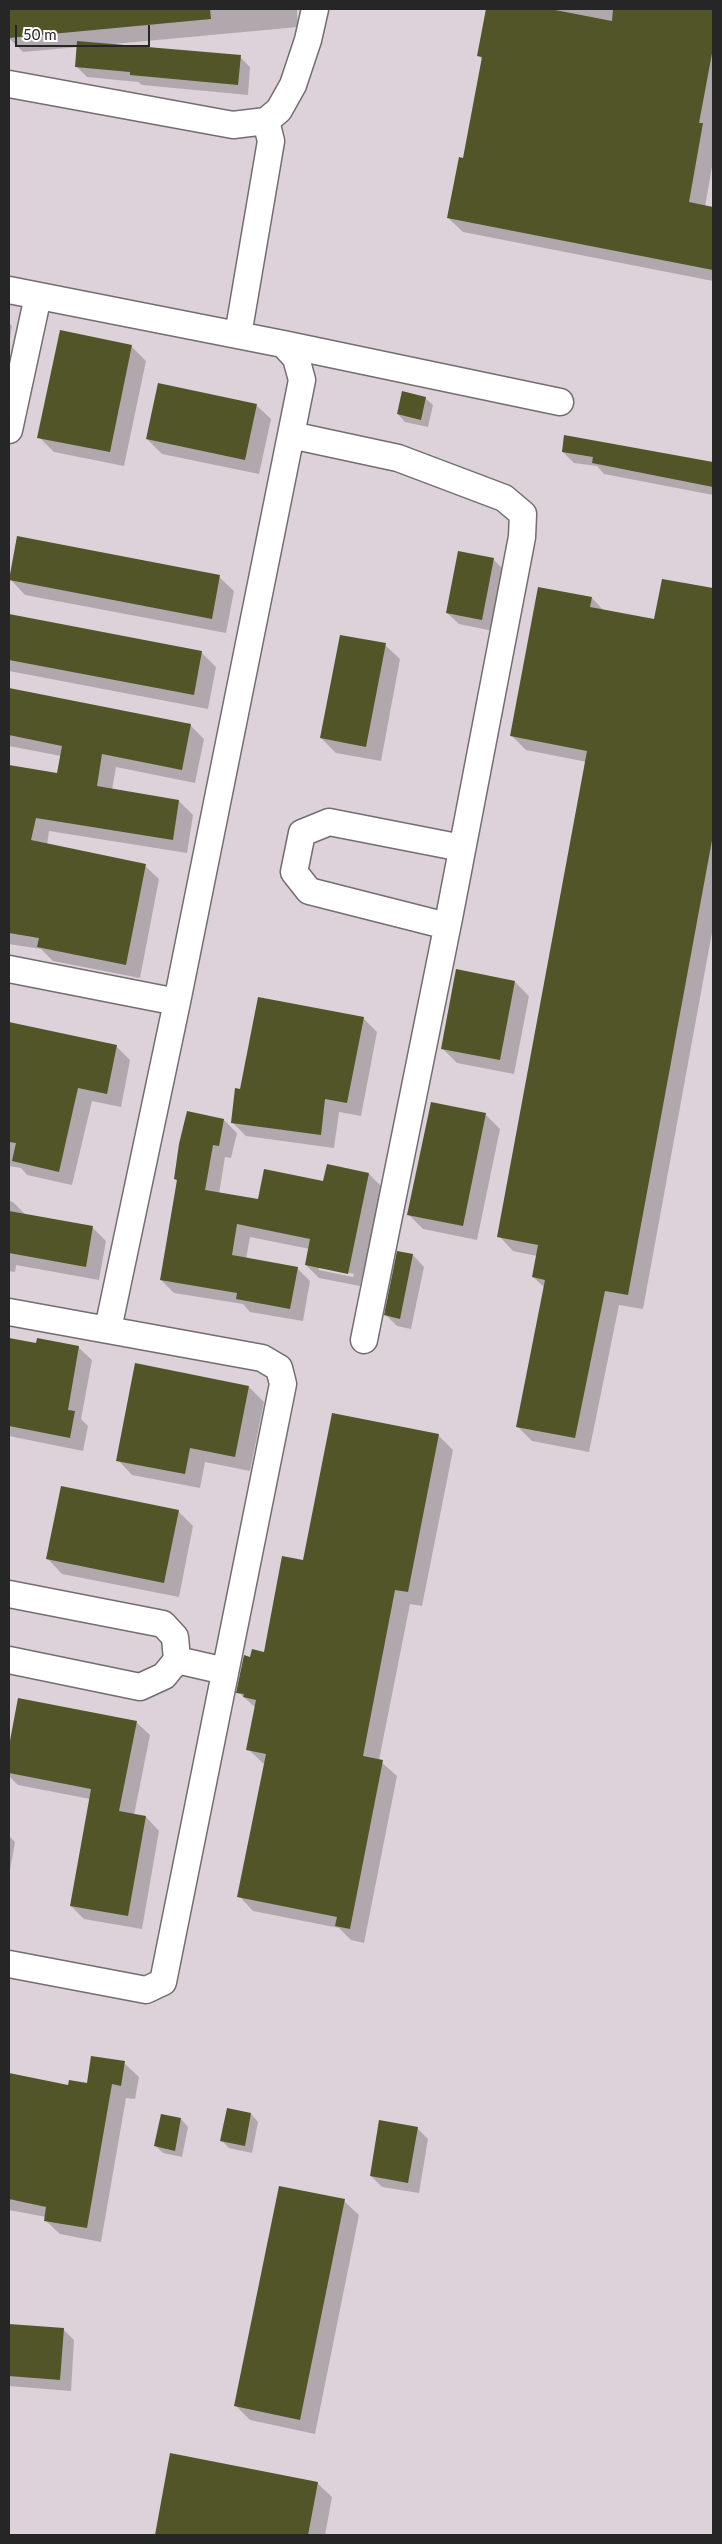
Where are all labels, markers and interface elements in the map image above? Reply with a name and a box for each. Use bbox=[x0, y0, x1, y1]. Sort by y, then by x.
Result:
scale bar bbox=[18, 15, 152, 47]
text: 50 m bbox=[23, 25, 57, 43]

